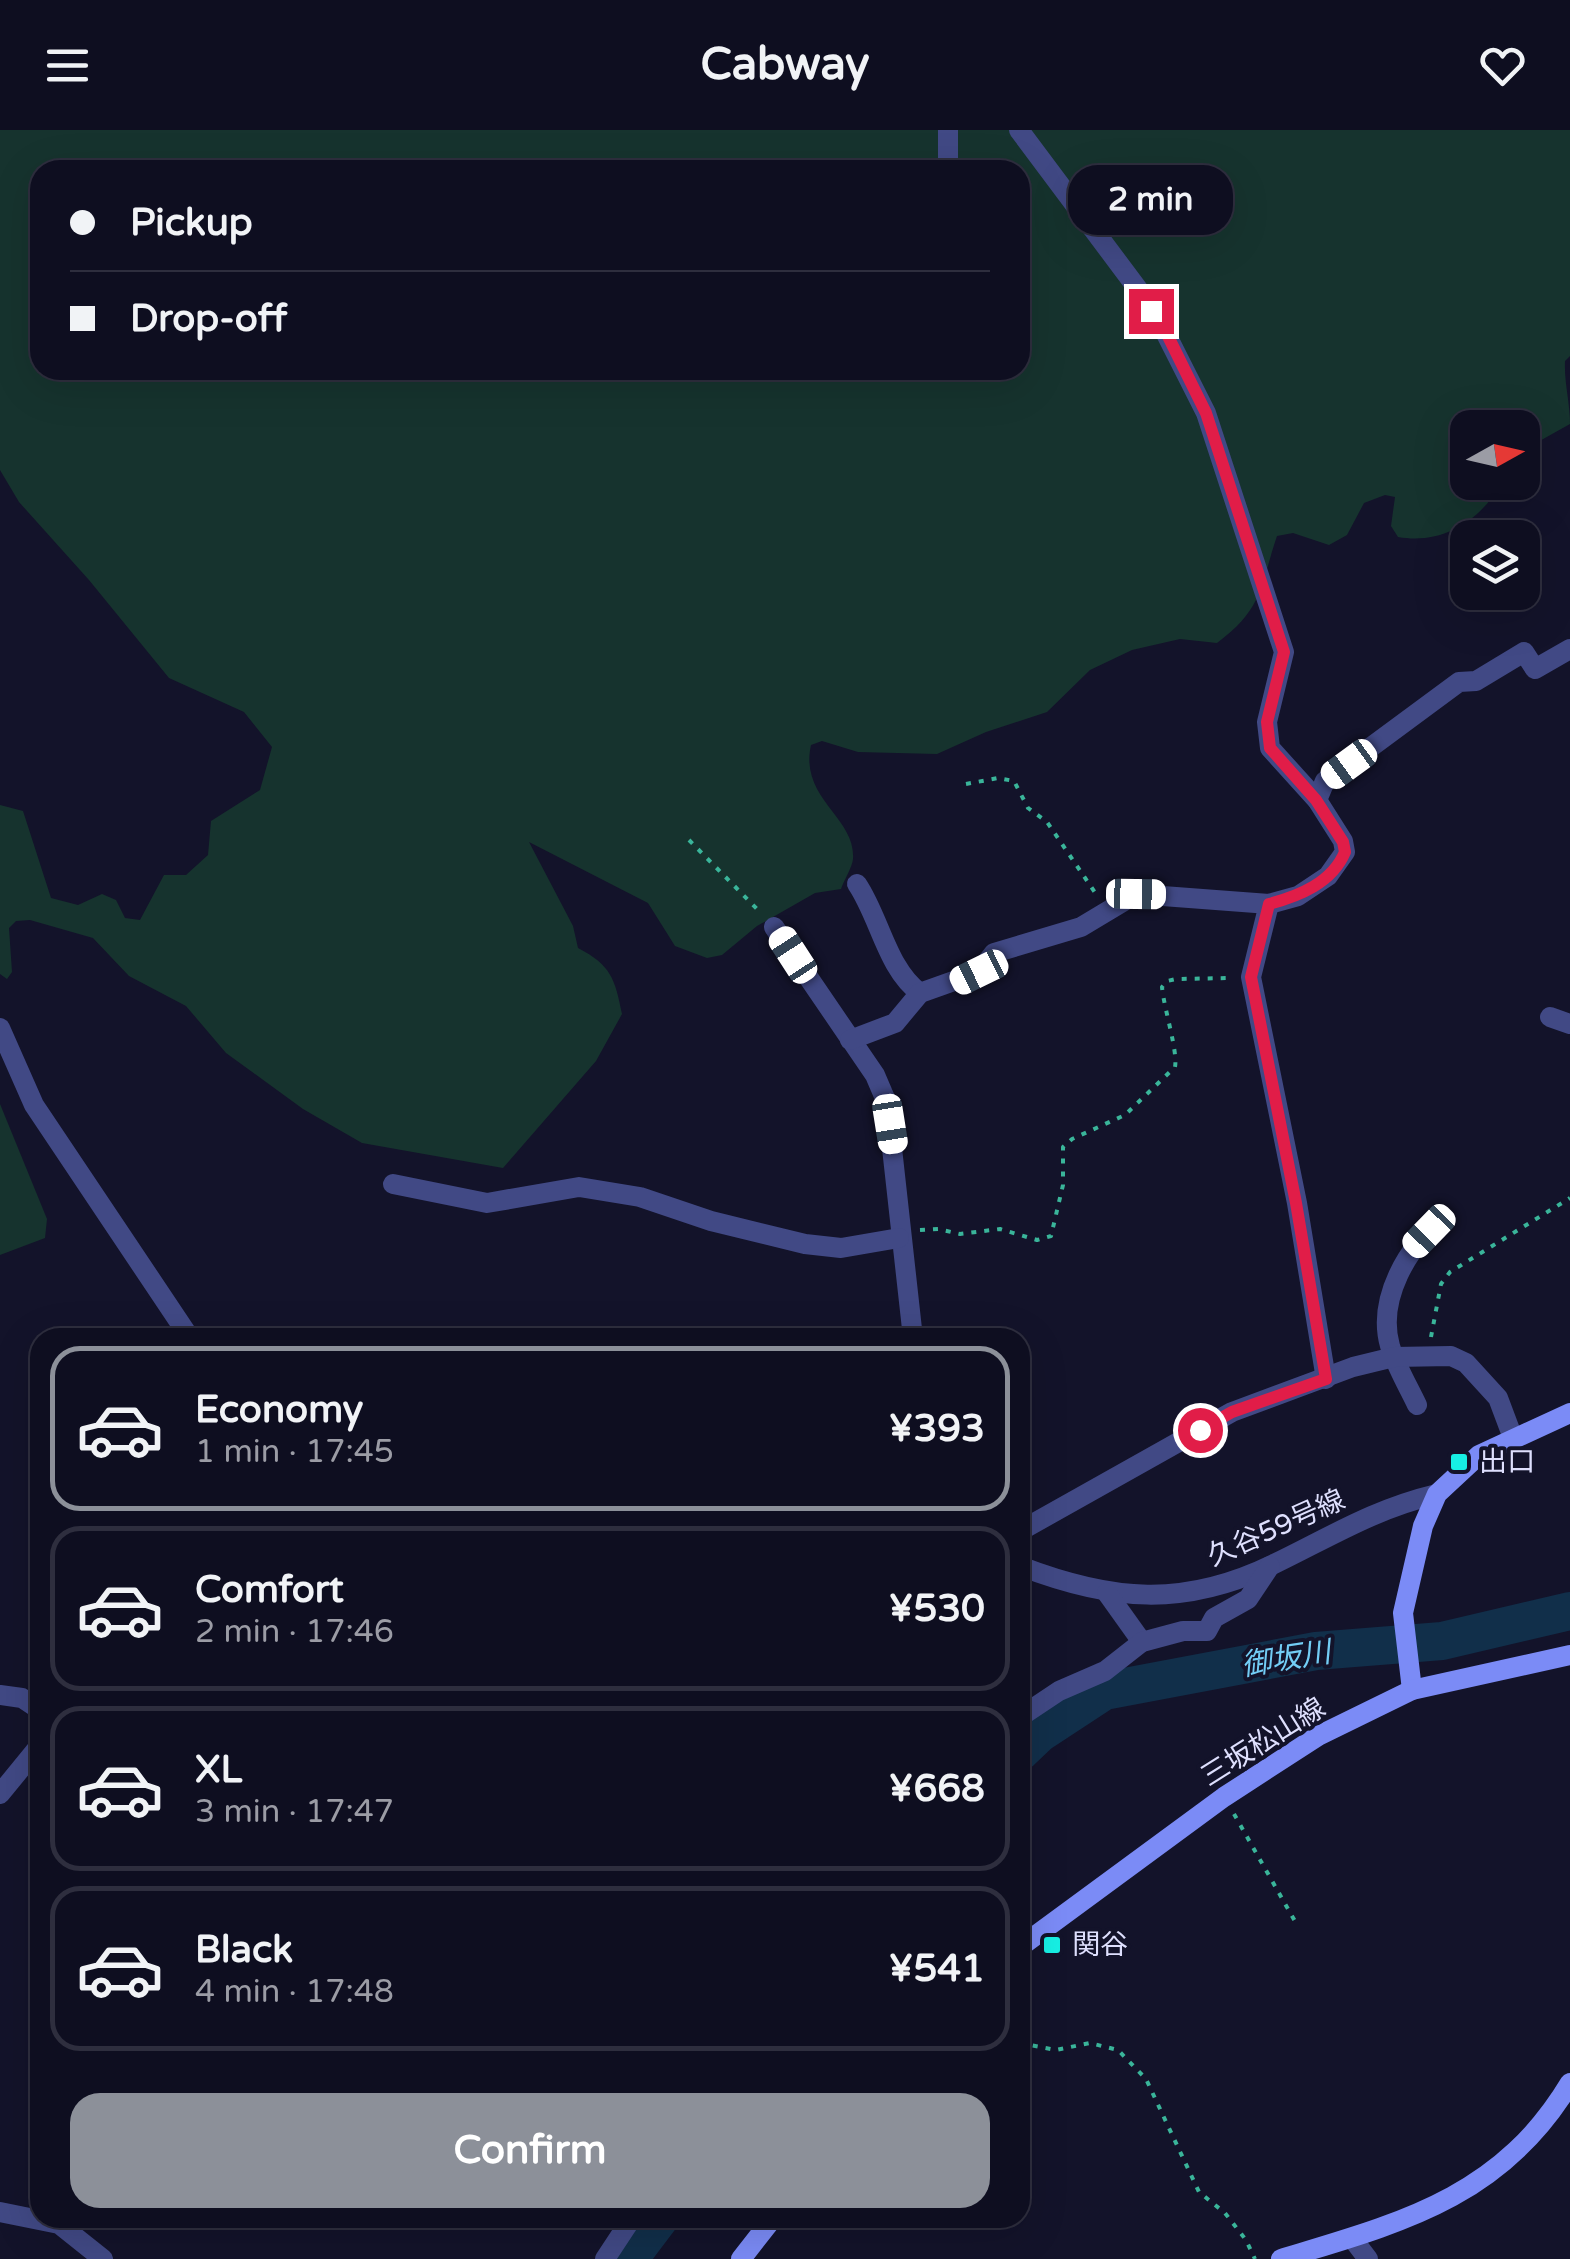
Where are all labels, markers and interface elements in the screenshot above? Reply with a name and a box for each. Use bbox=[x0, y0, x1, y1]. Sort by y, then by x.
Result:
icon: menu bbox=[40, 38, 95, 93]
text: Cabway bbox=[700, 38, 870, 92]
icon: heart bbox=[1475, 38, 1530, 93]
callout: 2 min bbox=[1068, 166, 1234, 236]
text: 2 min bbox=[1108, 181, 1193, 219]
text: Pickup bbox=[130, 200, 253, 246]
route end bbox=[1129, 289, 1174, 334]
text: Drop-off bbox=[130, 296, 287, 342]
north arrow bbox=[1450, 410, 1540, 500]
map controls bbox=[1450, 410, 1540, 610]
button: layers bbox=[1450, 520, 1540, 610]
car bbox=[1316, 734, 1382, 794]
car bbox=[1106, 878, 1166, 910]
car bbox=[764, 922, 822, 988]
car bbox=[945, 945, 1013, 999]
car bbox=[870, 1092, 910, 1156]
car bbox=[1397, 1199, 1461, 1263]
icon: car bbox=[75, 1384, 165, 1474]
text: Economy bbox=[195, 1387, 363, 1433]
text: ¥393 bbox=[888, 1406, 985, 1452]
route start bbox=[1178, 1408, 1223, 1453]
text: 1 min · 17:45 bbox=[195, 1433, 394, 1471]
place label: 出口 bbox=[1479, 1445, 1535, 1479]
marker: 出口 bbox=[1448, 1451, 1470, 1473]
street label: 久谷59号線 bbox=[1202, 1483, 1350, 1573]
icon: car bbox=[75, 1564, 165, 1654]
text: Comfort bbox=[195, 1567, 344, 1613]
text: ¥530 bbox=[888, 1586, 985, 1632]
text: 2 min · 17:46 bbox=[195, 1613, 394, 1651]
water label: 御坂川 bbox=[1239, 1633, 1336, 1684]
street label: 三坂松山線 bbox=[1195, 1690, 1331, 1794]
icon: car bbox=[75, 1744, 165, 1834]
text: XL bbox=[195, 1747, 242, 1793]
text: ¥668 bbox=[888, 1766, 985, 1812]
text: 3 min · 17:47 bbox=[195, 1793, 394, 1831]
icon: car bbox=[75, 1924, 165, 2014]
text: Black bbox=[195, 1927, 293, 1973]
place label: 関谷 bbox=[1072, 1928, 1128, 1962]
marker: 関谷 bbox=[1041, 1934, 1063, 1956]
text: ¥541 bbox=[888, 1946, 985, 1992]
text: 4 min · 17:48 bbox=[195, 1973, 394, 2011]
button: Confirm bbox=[70, 2093, 990, 2208]

